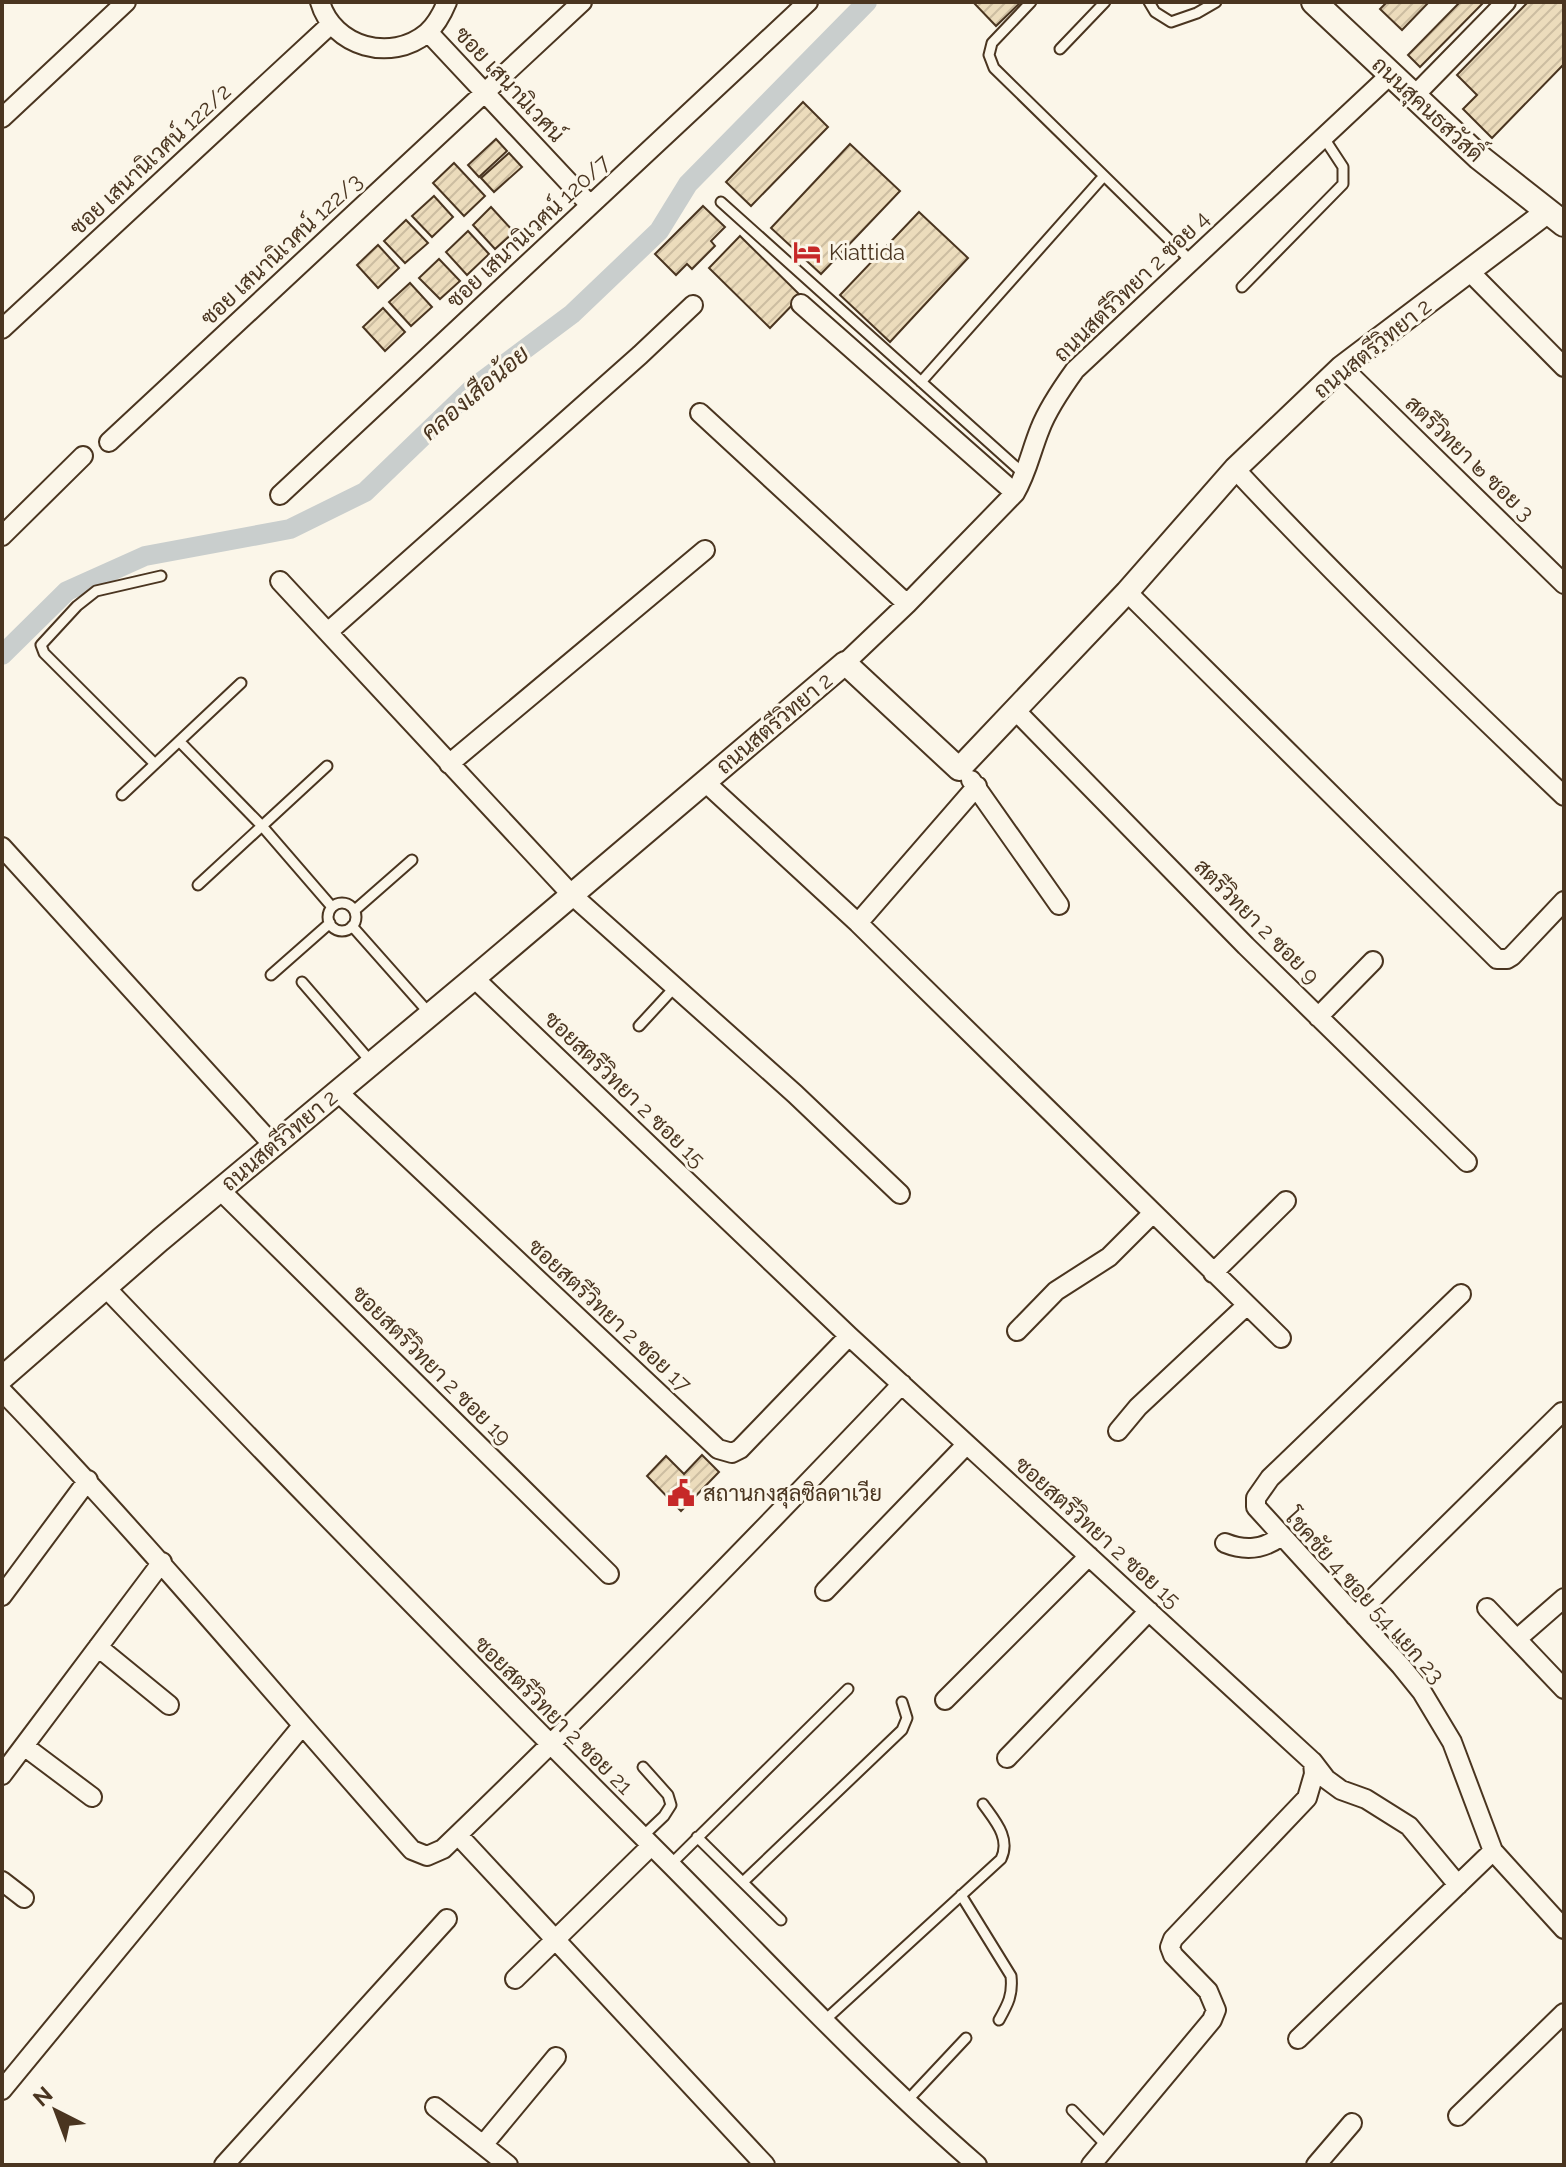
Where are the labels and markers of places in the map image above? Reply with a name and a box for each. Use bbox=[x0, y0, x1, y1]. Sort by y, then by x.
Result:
hotel icon: Kiattida bbox=[792, 237, 822, 267]
place label: Kiattida bbox=[829, 239, 905, 265]
public building icon: สถานกงสุลซิลดาเวีย bbox=[666, 1478, 696, 1508]
place label: สถานกงสุลซิลดาเวีย bbox=[703, 1480, 882, 1509]

